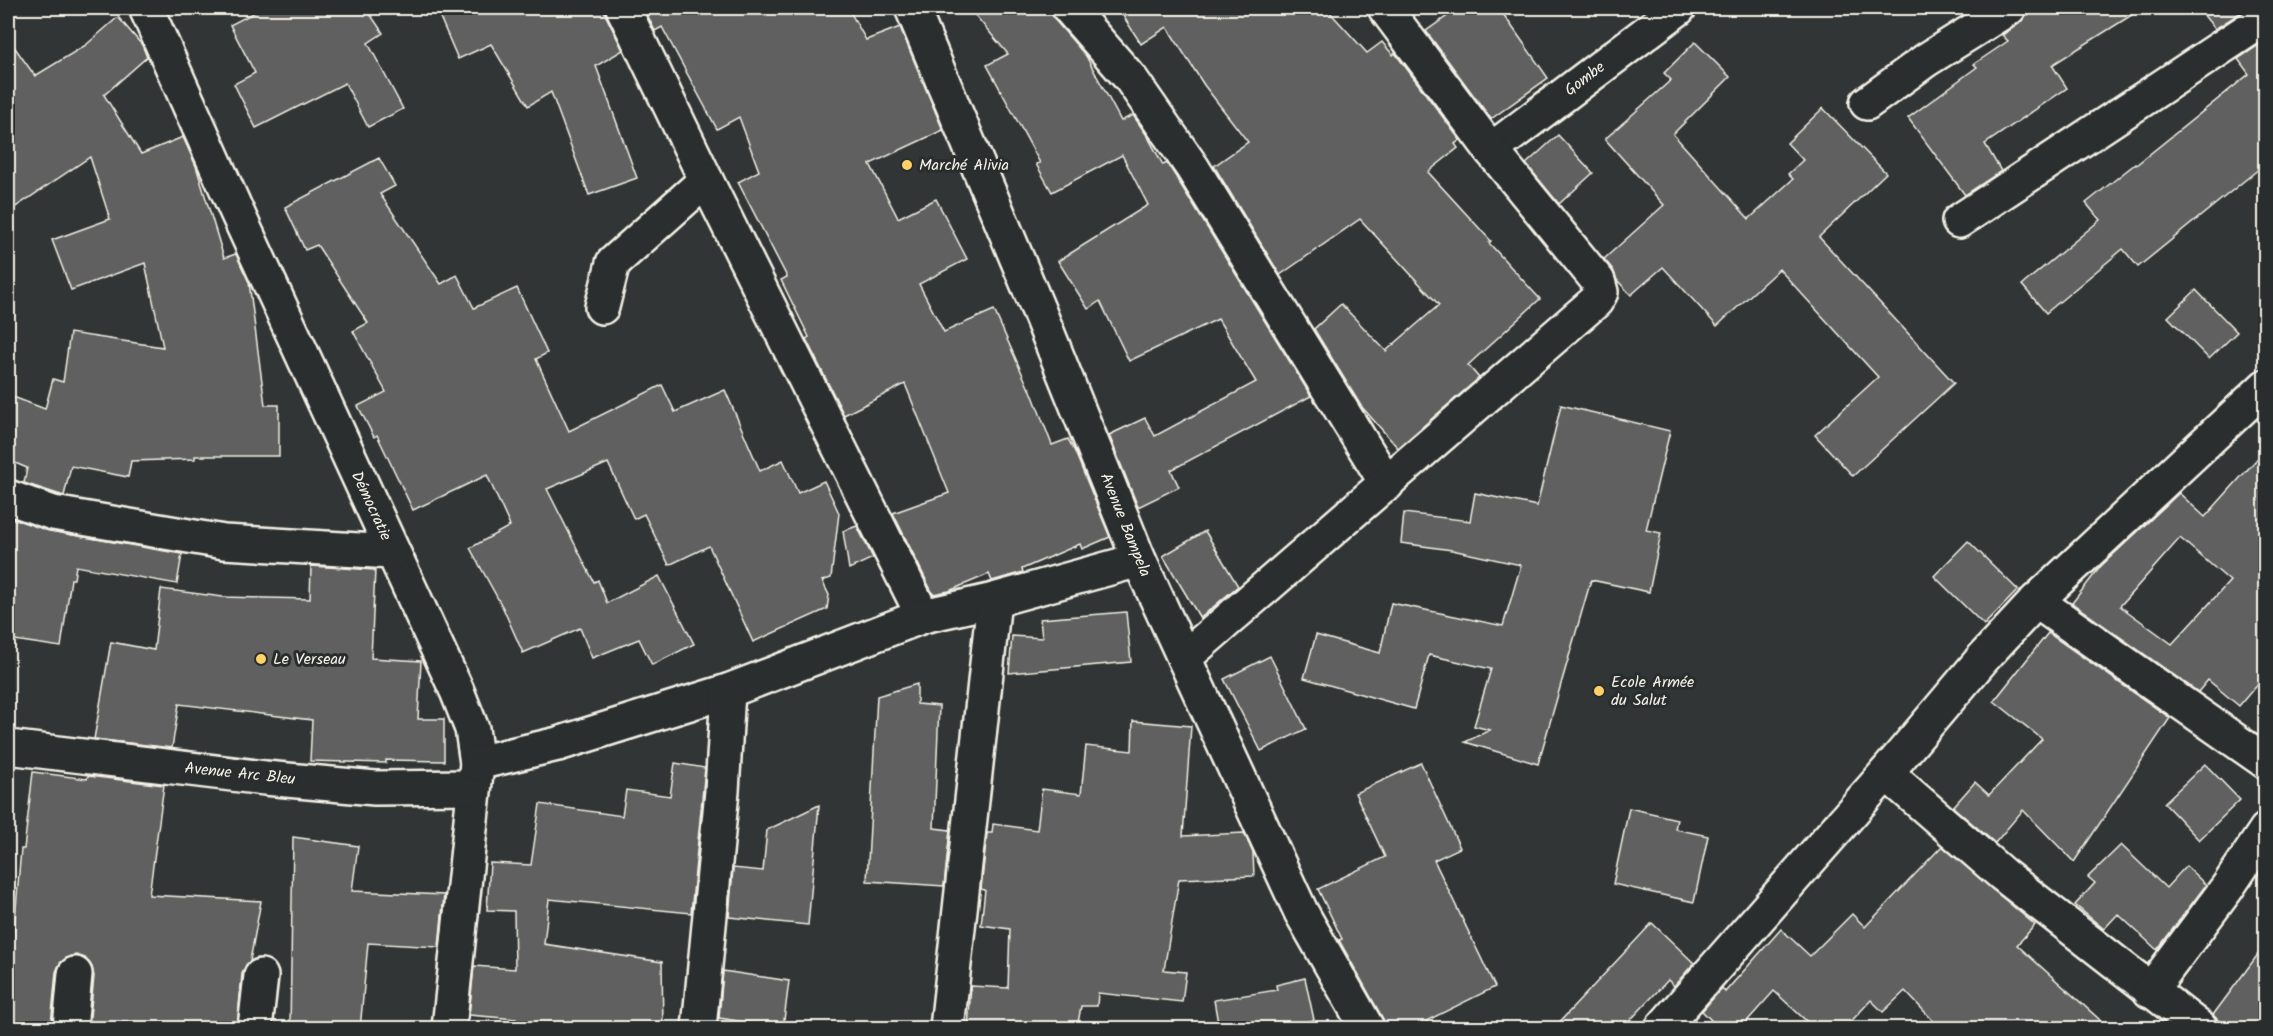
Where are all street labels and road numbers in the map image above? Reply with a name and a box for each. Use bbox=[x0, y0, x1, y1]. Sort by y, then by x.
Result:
street label: Gombe bbox=[1559, 55, 1611, 103]
street label: Démocratie bbox=[344, 467, 398, 545]
street label: Avenue Bampela bbox=[1093, 469, 1157, 581]
street label: Avenue Arc Bleu bbox=[183, 756, 297, 792]

